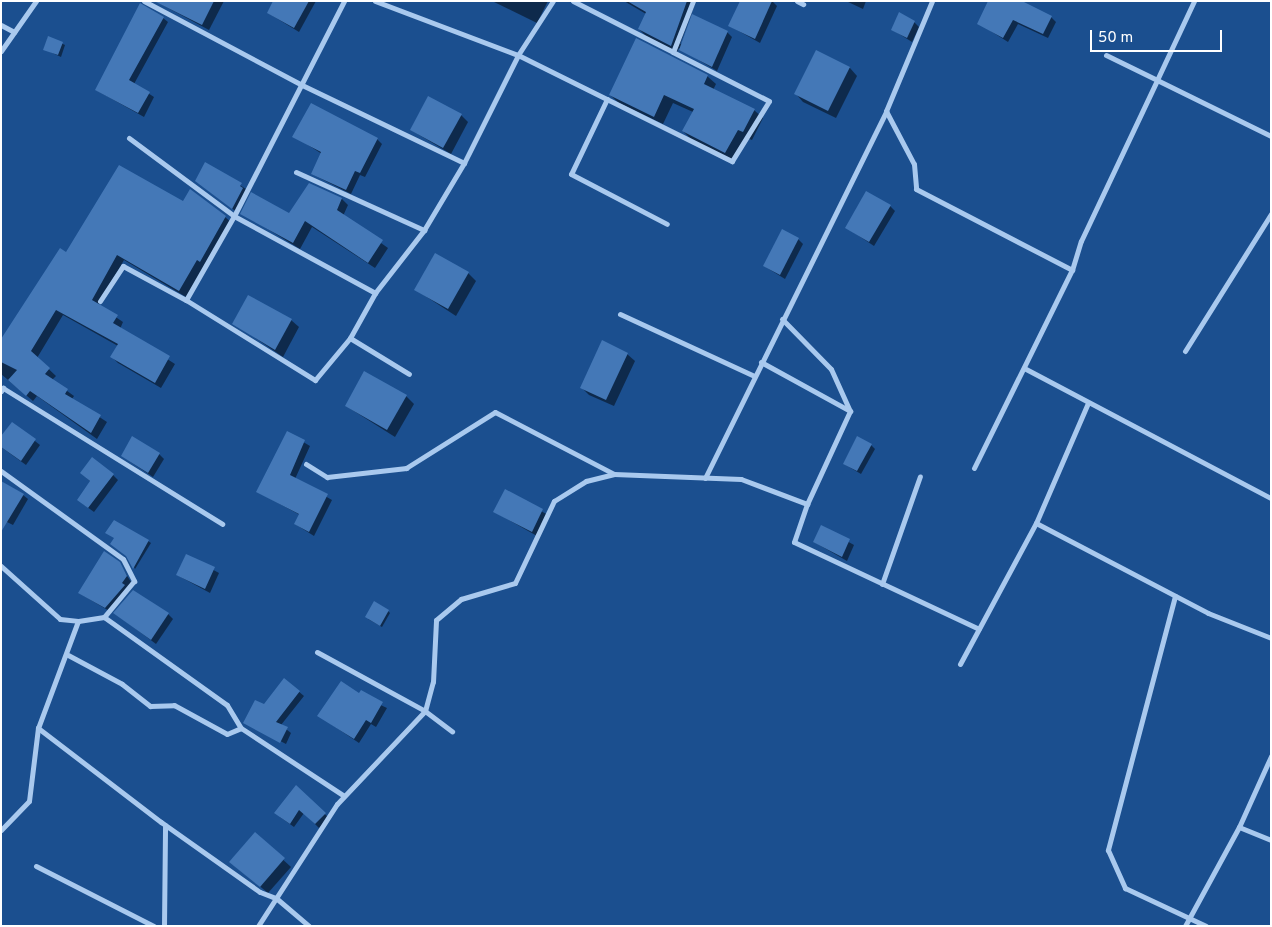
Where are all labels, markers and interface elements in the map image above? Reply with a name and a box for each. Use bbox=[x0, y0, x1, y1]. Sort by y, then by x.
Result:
scale bar bbox=[1092, 20, 1224, 52]
text: 50 m bbox=[1098, 29, 1133, 48]

